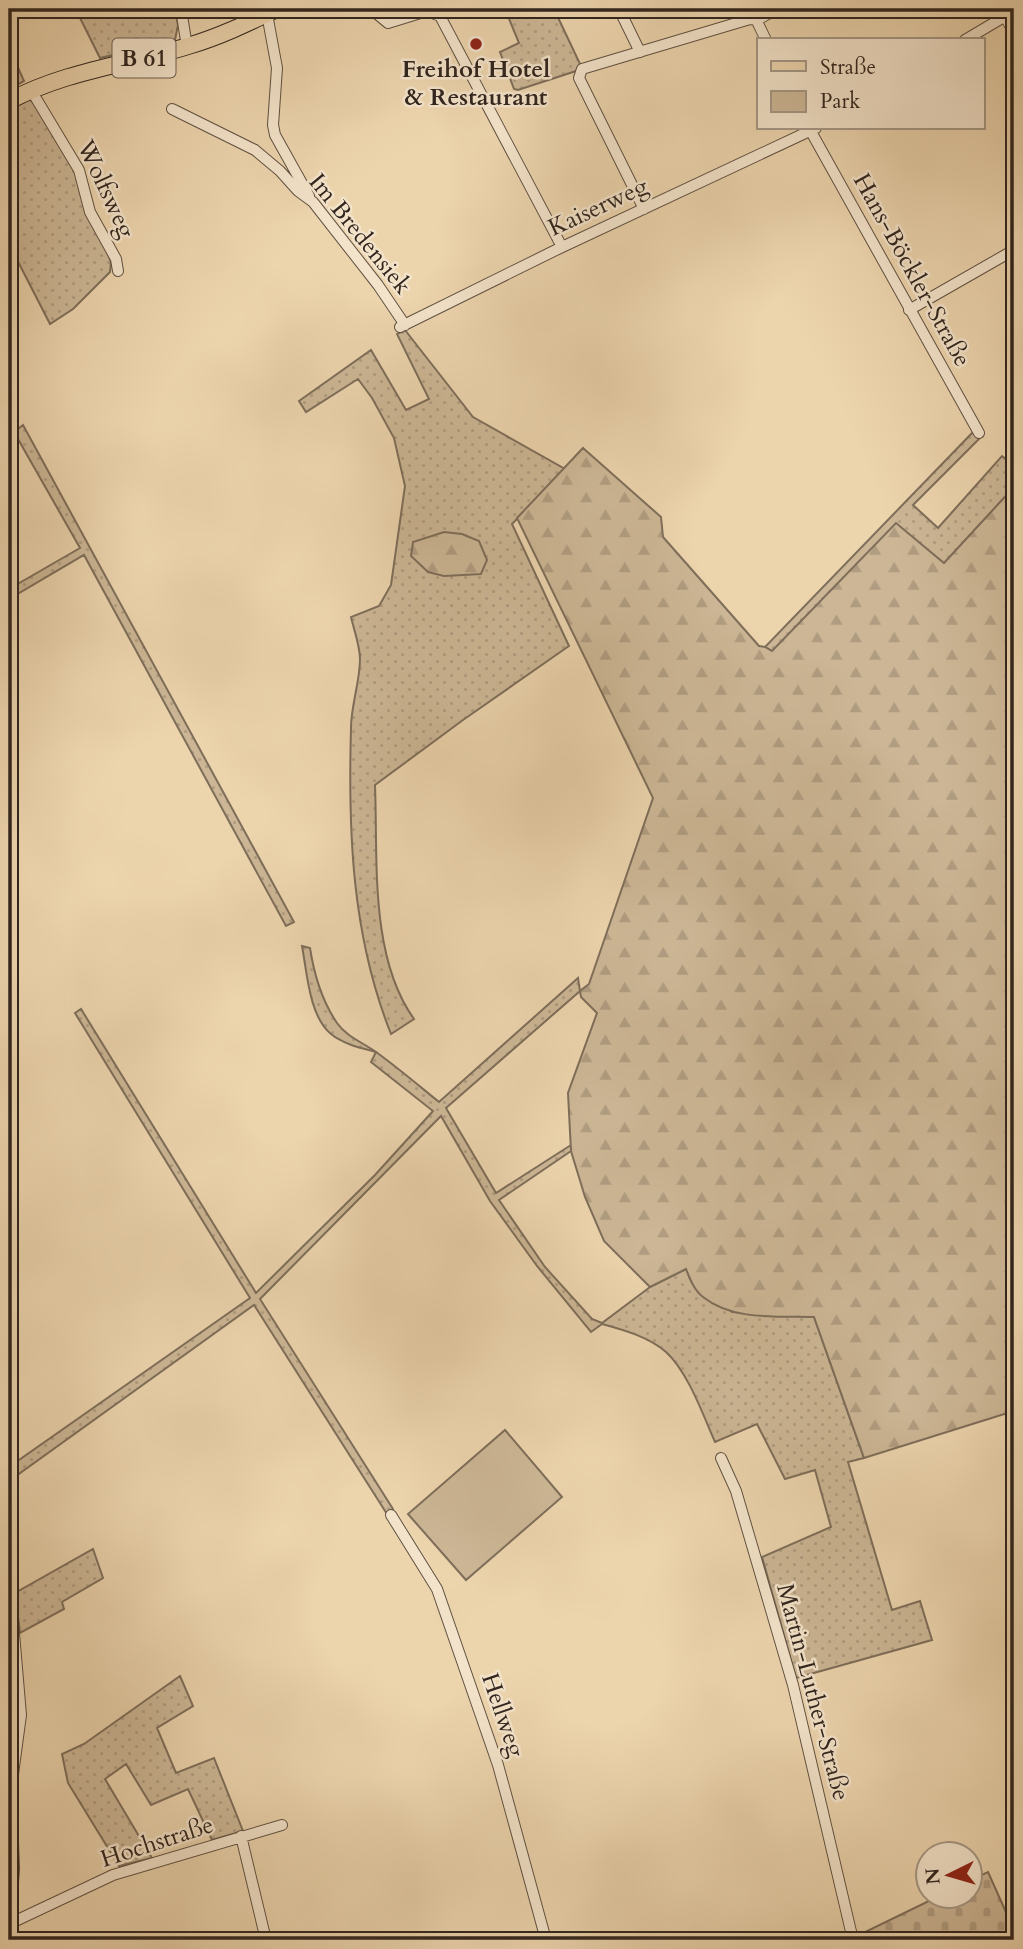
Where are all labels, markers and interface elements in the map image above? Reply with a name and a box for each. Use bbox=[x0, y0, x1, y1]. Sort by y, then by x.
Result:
marker: Freihof Hotel & Restaurant bbox=[468, 36, 484, 52]
legend bbox=[757, 38, 984, 130]
road number: B 61 bbox=[113, 39, 176, 78]
place label: Freihof Hotel & Restaurant bbox=[402, 53, 550, 114]
text: Straße bbox=[820, 53, 876, 82]
text: Park bbox=[820, 87, 861, 116]
street label: Wolfsweg bbox=[69, 134, 143, 244]
street label: Im Bredensiek bbox=[301, 167, 419, 302]
street label: Hans-Böckler-Straße bbox=[845, 167, 979, 373]
street label: Kaiserweg bbox=[543, 169, 654, 244]
street label: Martin-Luther-Straße bbox=[768, 1580, 858, 1804]
street label: Hellweg bbox=[473, 1669, 533, 1762]
street label: Hochstraße bbox=[96, 1808, 218, 1876]
north arrow bbox=[914, 1840, 984, 1910]
text: N bbox=[919, 1867, 947, 1886]

